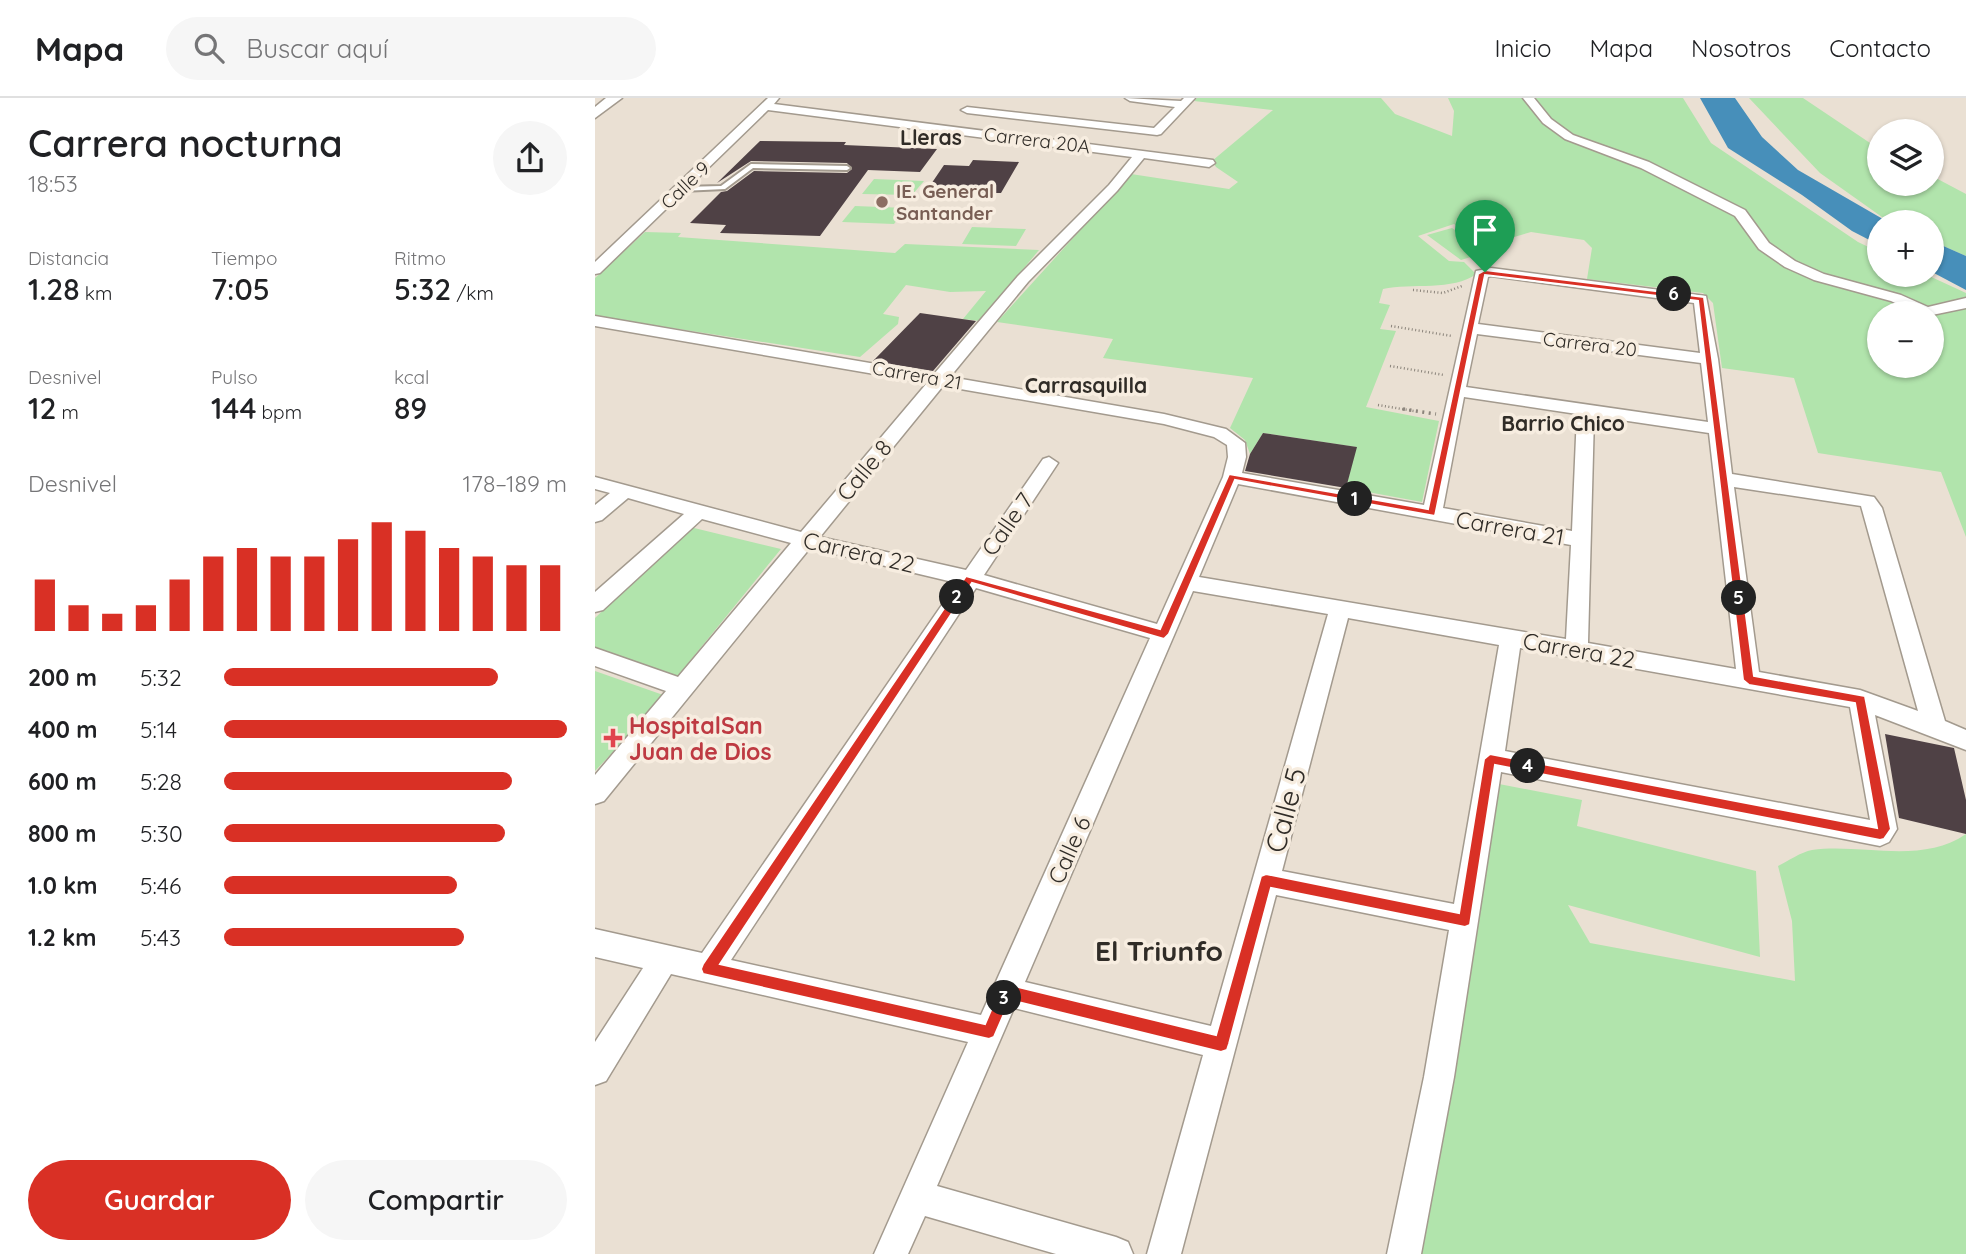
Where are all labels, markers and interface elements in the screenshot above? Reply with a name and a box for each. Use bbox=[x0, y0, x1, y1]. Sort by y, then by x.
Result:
search box bbox=[166, 17, 656, 80]
text: Mapa bbox=[35, 28, 124, 69]
icon: search bbox=[190, 29, 228, 67]
text: Buscar aquí bbox=[246, 32, 388, 65]
text: Inicio bbox=[1494, 33, 1552, 63]
text: Mapa bbox=[1590, 33, 1653, 63]
text: Nosotros bbox=[1691, 33, 1791, 63]
text: Contacto bbox=[1829, 33, 1931, 63]
text: Carrera nocturna bbox=[28, 119, 343, 167]
map controls bbox=[1867, 119, 1944, 378]
button: layers bbox=[1867, 119, 1944, 196]
button: share bbox=[493, 121, 567, 195]
street label: Carrera 20A bbox=[983, 122, 1091, 158]
district label: Lleras bbox=[900, 124, 962, 150]
street label: Calle 9 bbox=[655, 156, 715, 214]
text: 18:53 bbox=[28, 169, 78, 198]
place label: IE. General Santander bbox=[896, 179, 994, 225]
marker: IE. General Santander bbox=[874, 194, 890, 210]
pin bbox=[1455, 200, 1515, 272]
button: + bbox=[1867, 210, 1944, 287]
icon: arrive bbox=[1466, 211, 1504, 249]
text: Distancia bbox=[28, 246, 109, 270]
text: Tiempo bbox=[211, 246, 278, 270]
text: Ritmo bbox=[394, 246, 446, 270]
text: 1.28 bbox=[28, 270, 80, 308]
text: 7:05 bbox=[211, 270, 270, 308]
text: 5:32 bbox=[394, 270, 451, 308]
pin: 6 bbox=[1657, 276, 1691, 312]
text: km bbox=[80, 281, 112, 305]
text: /km bbox=[451, 281, 494, 305]
text: 6 bbox=[1668, 281, 1679, 305]
button: − bbox=[1867, 301, 1944, 378]
street label: Carrera 20 bbox=[1542, 326, 1638, 362]
street label: Carrera 21 bbox=[870, 355, 964, 395]
text: Desnivel bbox=[28, 365, 102, 389]
text: Pulso bbox=[211, 365, 258, 389]
text: kcal bbox=[394, 365, 429, 389]
district label: Carrasquilla bbox=[1025, 372, 1147, 398]
text: 12 bbox=[28, 389, 56, 427]
text: 144 bbox=[211, 389, 256, 427]
text: 89 bbox=[394, 389, 427, 427]
text: m bbox=[56, 400, 79, 424]
text: bpm bbox=[256, 400, 302, 424]
district label: Barrio Chico bbox=[1501, 410, 1625, 436]
street label: Calle 8 bbox=[830, 433, 898, 507]
text: Desnivel bbox=[28, 469, 117, 498]
text: 178–189 m bbox=[463, 469, 567, 498]
pin: 1 bbox=[1337, 482, 1373, 516]
text: 1 bbox=[1351, 486, 1358, 510]
street label: Calle 7 bbox=[975, 487, 1039, 561]
street label: Carrera 21 bbox=[1454, 504, 1566, 552]
street label: Carrera 22 bbox=[800, 525, 918, 579]
pin: 2 bbox=[939, 580, 975, 614]
pin: 5 bbox=[1721, 580, 1757, 616]
text: 2 bbox=[951, 584, 962, 608]
text: 5 bbox=[1733, 585, 1744, 609]
street label: Carrera 22 bbox=[1521, 626, 1637, 674]
text: 200 m bbox=[28, 663, 97, 692]
text: 5:32 bbox=[140, 663, 182, 692]
place label: HospitalSan Juan de Dios bbox=[629, 711, 772, 766]
text: 400 m bbox=[28, 715, 97, 744]
text: 5:14 bbox=[140, 715, 177, 744]
marker: HospitalSan Juan de Dios bbox=[603, 728, 623, 748]
pin: 4 bbox=[1511, 748, 1545, 784]
text: 4 bbox=[1522, 753, 1533, 777]
street label: Calle 5 bbox=[1257, 764, 1313, 856]
text: 600 m bbox=[28, 767, 97, 796]
text: 5:28 bbox=[140, 767, 182, 796]
street label: Calle 6 bbox=[1041, 812, 1097, 888]
text: 800 m bbox=[28, 819, 97, 848]
text: 5:30 bbox=[140, 819, 183, 848]
text: 1.0 km bbox=[28, 871, 98, 900]
text: 5:46 bbox=[140, 871, 181, 900]
text: 1.2 km bbox=[28, 923, 97, 952]
text: 5:43 bbox=[140, 923, 181, 952]
district label: El Triunfo bbox=[1095, 933, 1223, 968]
pin: 3 bbox=[987, 981, 1021, 1016]
text: 3 bbox=[998, 985, 1009, 1009]
button: Guardar bbox=[28, 1160, 291, 1240]
button: Compartir bbox=[305, 1160, 567, 1240]

